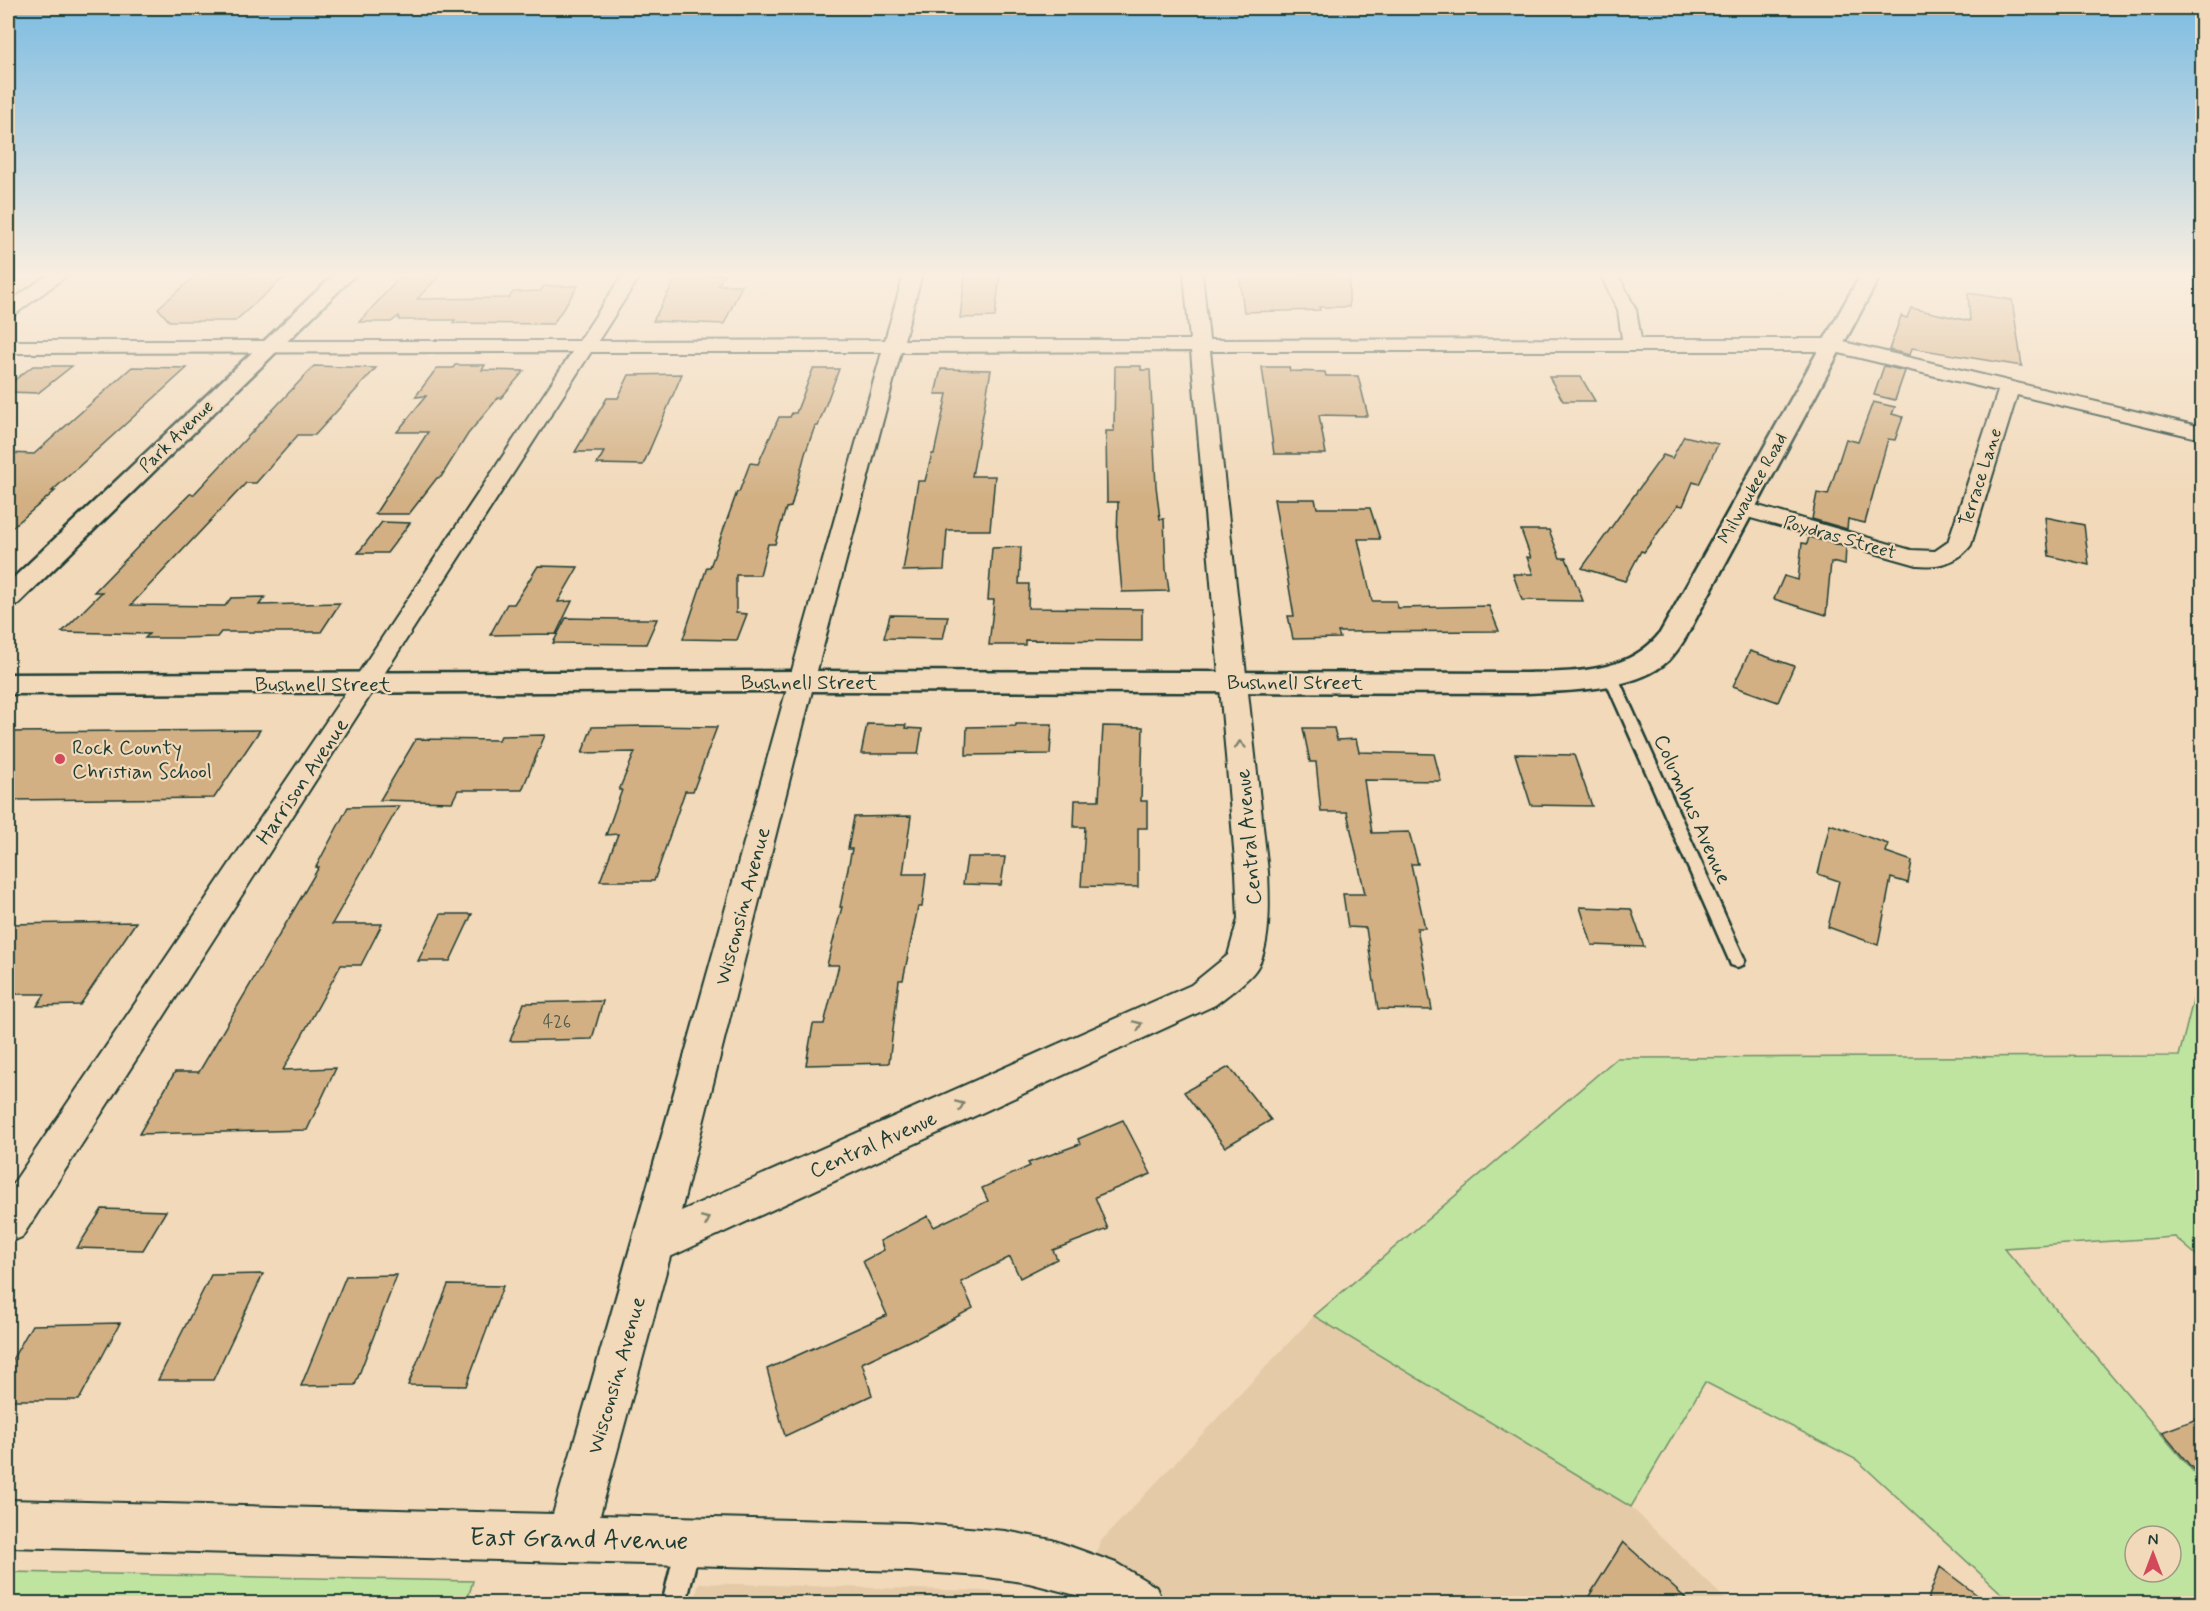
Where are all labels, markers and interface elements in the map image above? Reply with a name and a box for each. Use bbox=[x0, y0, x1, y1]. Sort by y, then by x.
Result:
street label: Park Avenue bbox=[134, 395, 219, 478]
street label: Terrace Lane bbox=[1954, 425, 2008, 529]
street label: Milwaukee Road bbox=[1713, 429, 1793, 548]
street label: Poydras Street bbox=[1781, 510, 1899, 565]
street label: Bushnell Street bbox=[741, 669, 878, 697]
street label: Bushnell Street bbox=[1227, 669, 1364, 697]
street label: Bushnell Street bbox=[255, 671, 392, 699]
street label: Harrison Avenue bbox=[250, 713, 356, 850]
street label: Columbus Avenue bbox=[1647, 730, 1738, 889]
place label: Rock County Christian School bbox=[72, 734, 212, 786]
one-way arrow bbox=[1234, 741, 1247, 750]
marker: Rock County Christian School bbox=[53, 752, 67, 766]
street label: Central Avenue bbox=[1229, 768, 1269, 906]
street label: Wisconsin Avenue bbox=[708, 824, 778, 988]
house number: 426 bbox=[543, 1010, 571, 1034]
one-way arrow bbox=[1132, 1020, 1143, 1032]
one-way arrow bbox=[954, 1100, 965, 1112]
street label: Central Avenue bbox=[805, 1104, 942, 1185]
one-way arrow bbox=[700, 1215, 711, 1227]
street label: Wisconsin Avenue bbox=[581, 1293, 653, 1457]
street label: East Grand Avenue bbox=[469, 1521, 689, 1559]
north arrow bbox=[2123, 1524, 2183, 1584]
text: N bbox=[2148, 1530, 2158, 1551]

